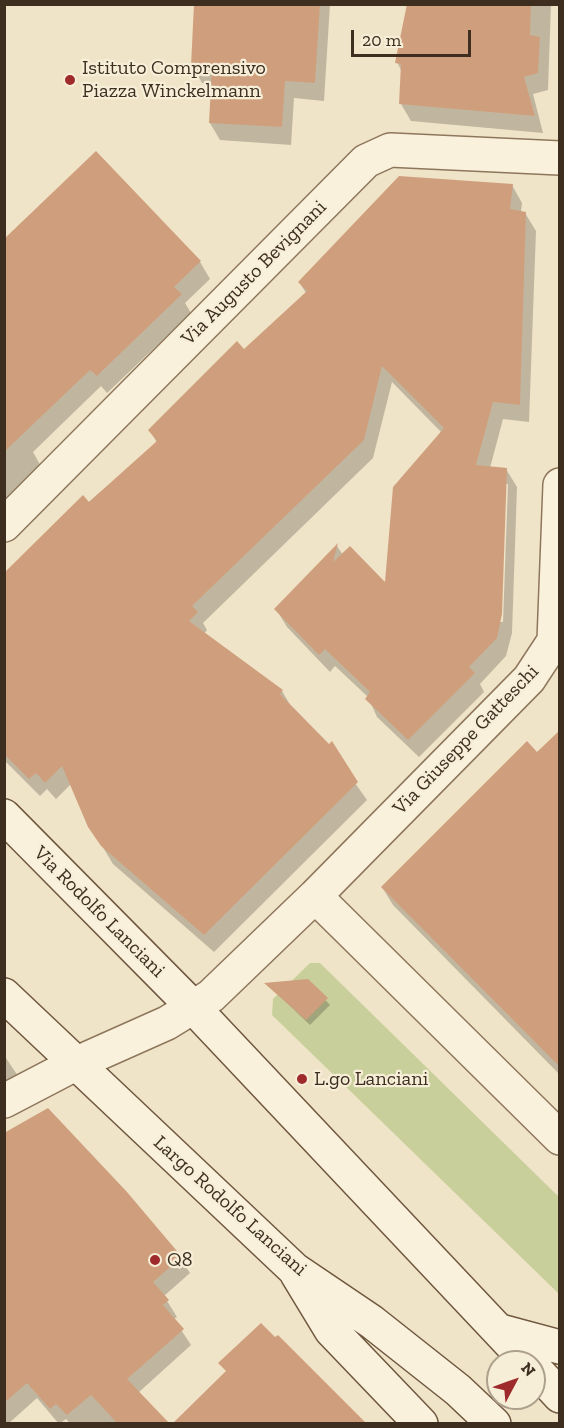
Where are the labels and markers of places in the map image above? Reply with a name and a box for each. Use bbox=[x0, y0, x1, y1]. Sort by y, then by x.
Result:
place label: Istituto Comprensivo Piazza Winckelmann bbox=[82, 56, 266, 103]
marker: Istituto Comprensivo Piazza Winckelmann bbox=[63, 73, 77, 87]
place label: L.go Lanciani bbox=[314, 1067, 428, 1091]
marker: L.go Lanciani bbox=[295, 1072, 309, 1086]
place label: Q8 bbox=[167, 1248, 192, 1272]
marker: Q8 bbox=[148, 1253, 162, 1267]

